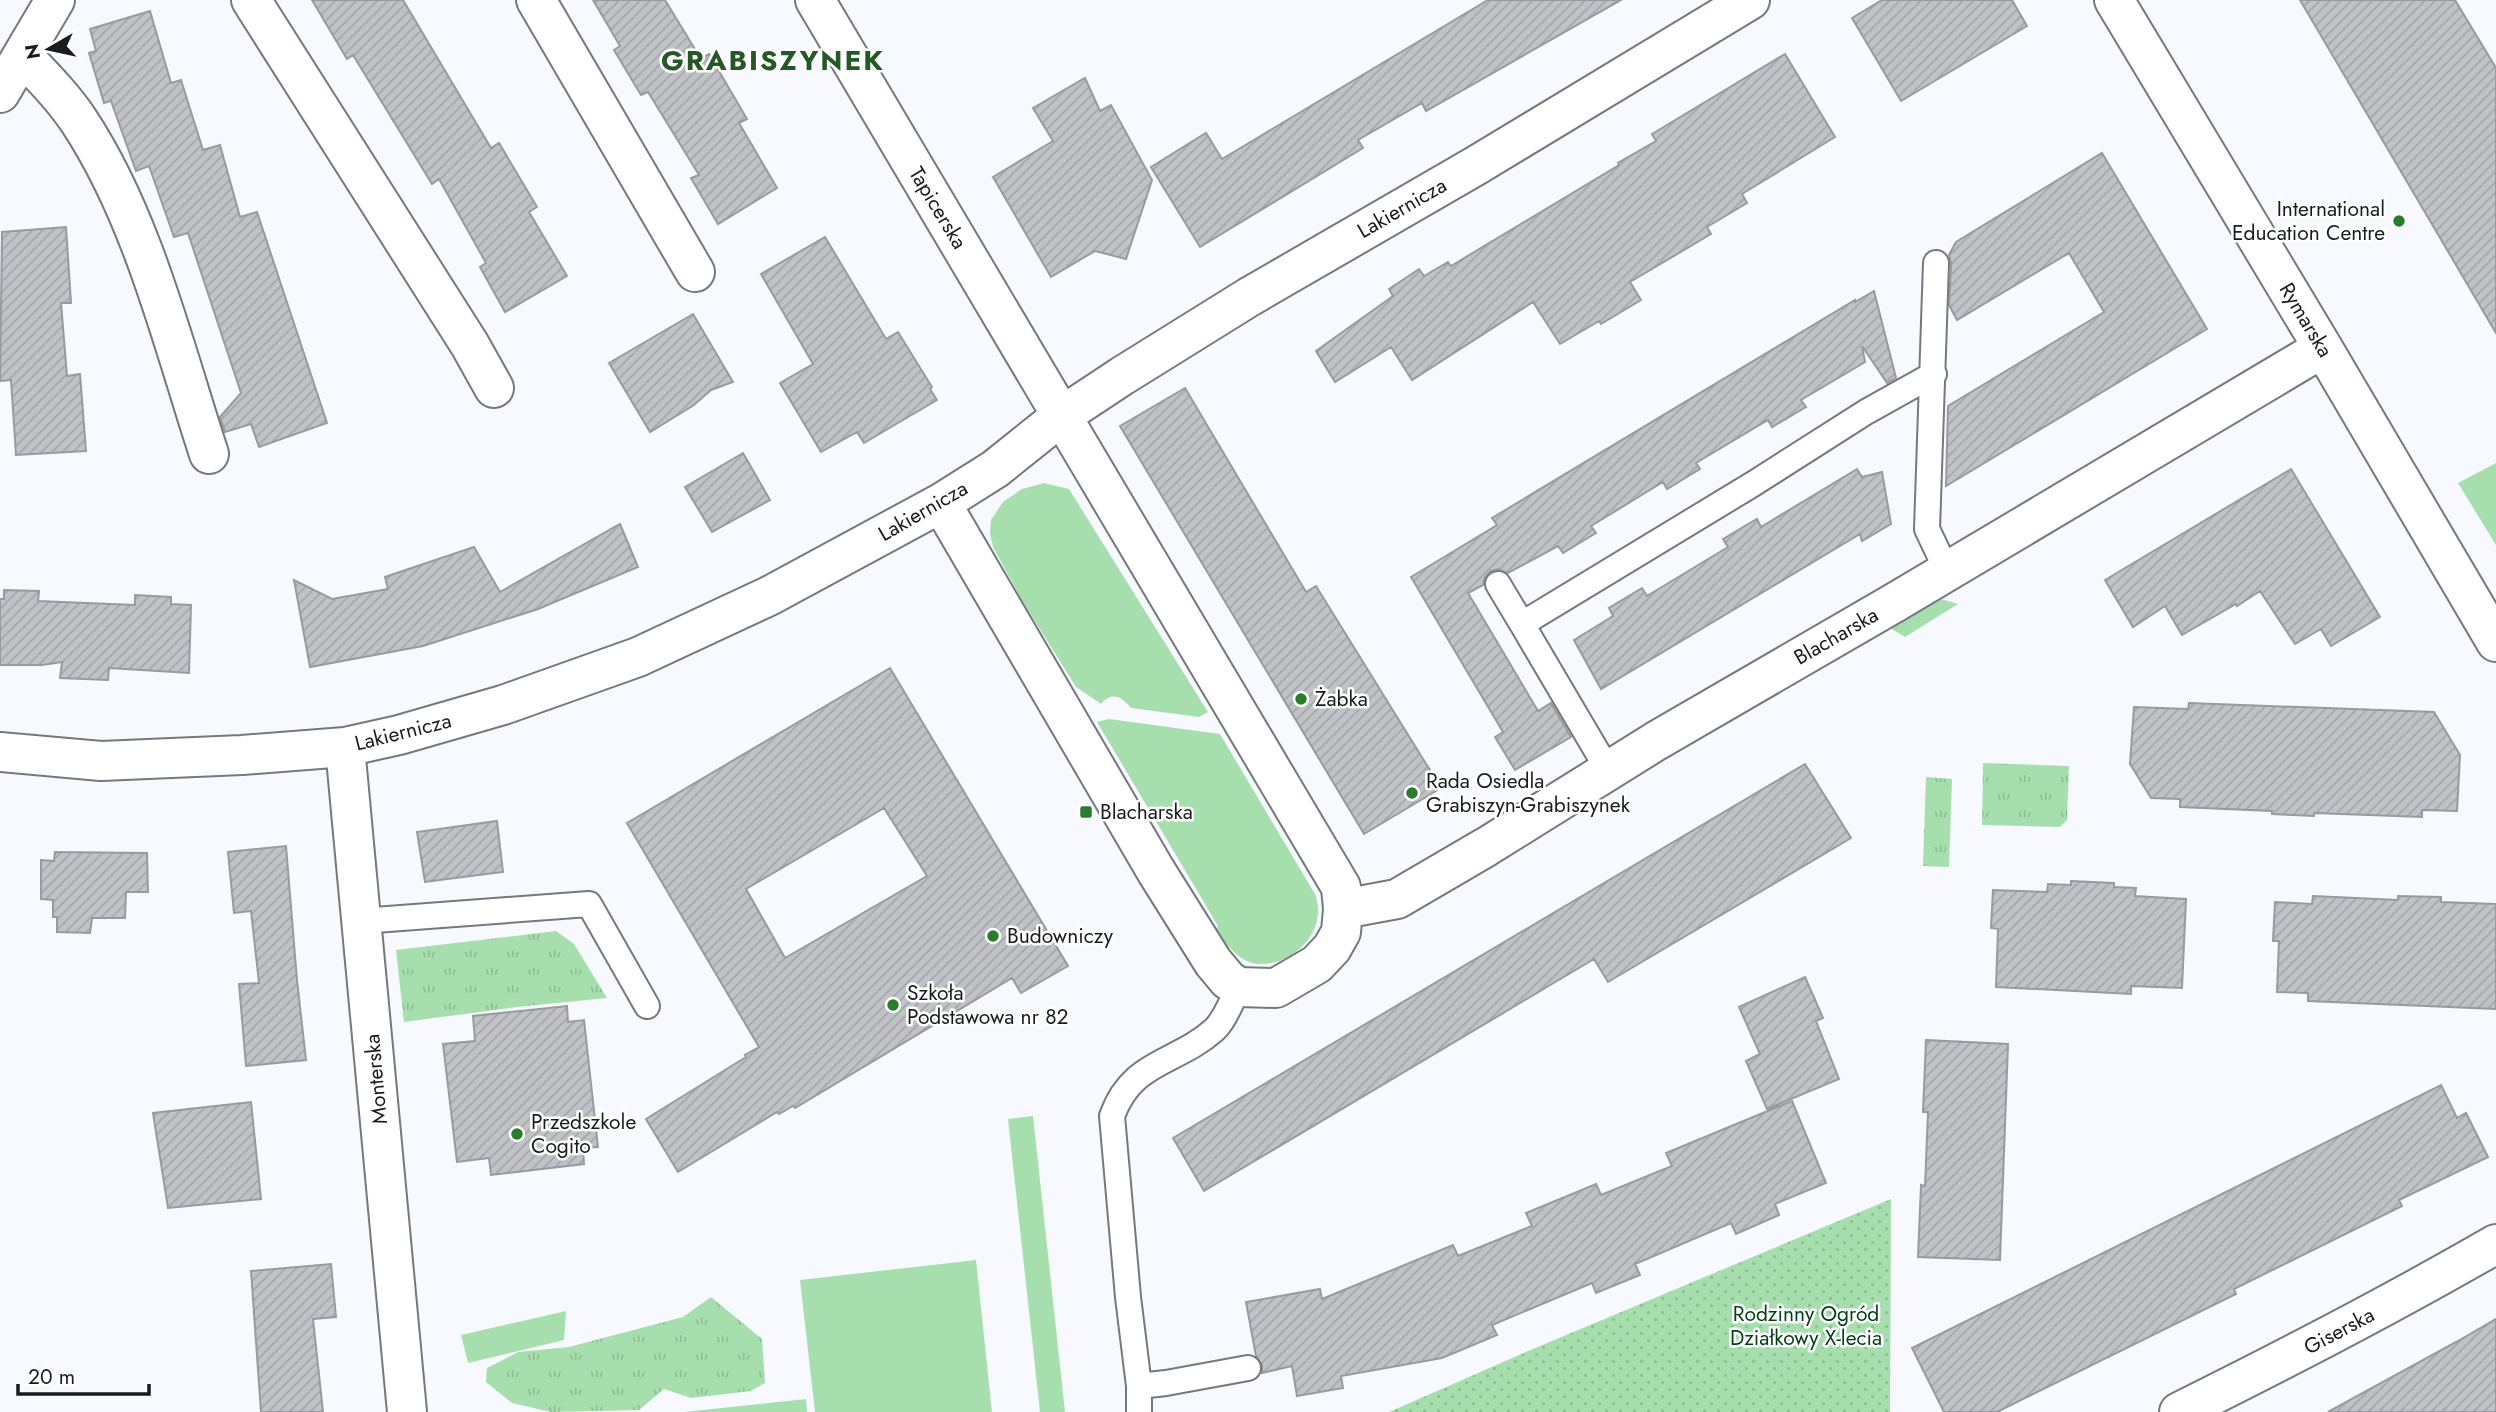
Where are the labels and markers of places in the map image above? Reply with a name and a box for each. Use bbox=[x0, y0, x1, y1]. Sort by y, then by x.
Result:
place label: International Education Centre bbox=[2232, 194, 2385, 248]
marker: International Education Centre bbox=[2391, 213, 2407, 229]
place label: Żabka bbox=[1315, 684, 1368, 714]
marker: Żabka bbox=[1293, 691, 1309, 707]
place label: Rada Osiedla Grabiszyn-Grabiszynek bbox=[1426, 766, 1631, 820]
marker: Rada Osiedla Grabiszyn-Grabiszynek bbox=[1404, 785, 1420, 801]
place label: Blacharska bbox=[1100, 797, 1193, 827]
marker: Blacharska bbox=[1078, 804, 1094, 820]
place label: Budowniczy bbox=[1007, 921, 1114, 951]
marker: Budowniczy bbox=[985, 928, 1001, 944]
place label: Szkoła Podstawowa nr 82 bbox=[907, 978, 1069, 1032]
marker: Szkoła Podstawowa nr 82 bbox=[885, 997, 901, 1013]
place label: Przedszkole Cogito bbox=[531, 1107, 636, 1161]
marker: Przedszkole Cogito bbox=[509, 1126, 525, 1142]

